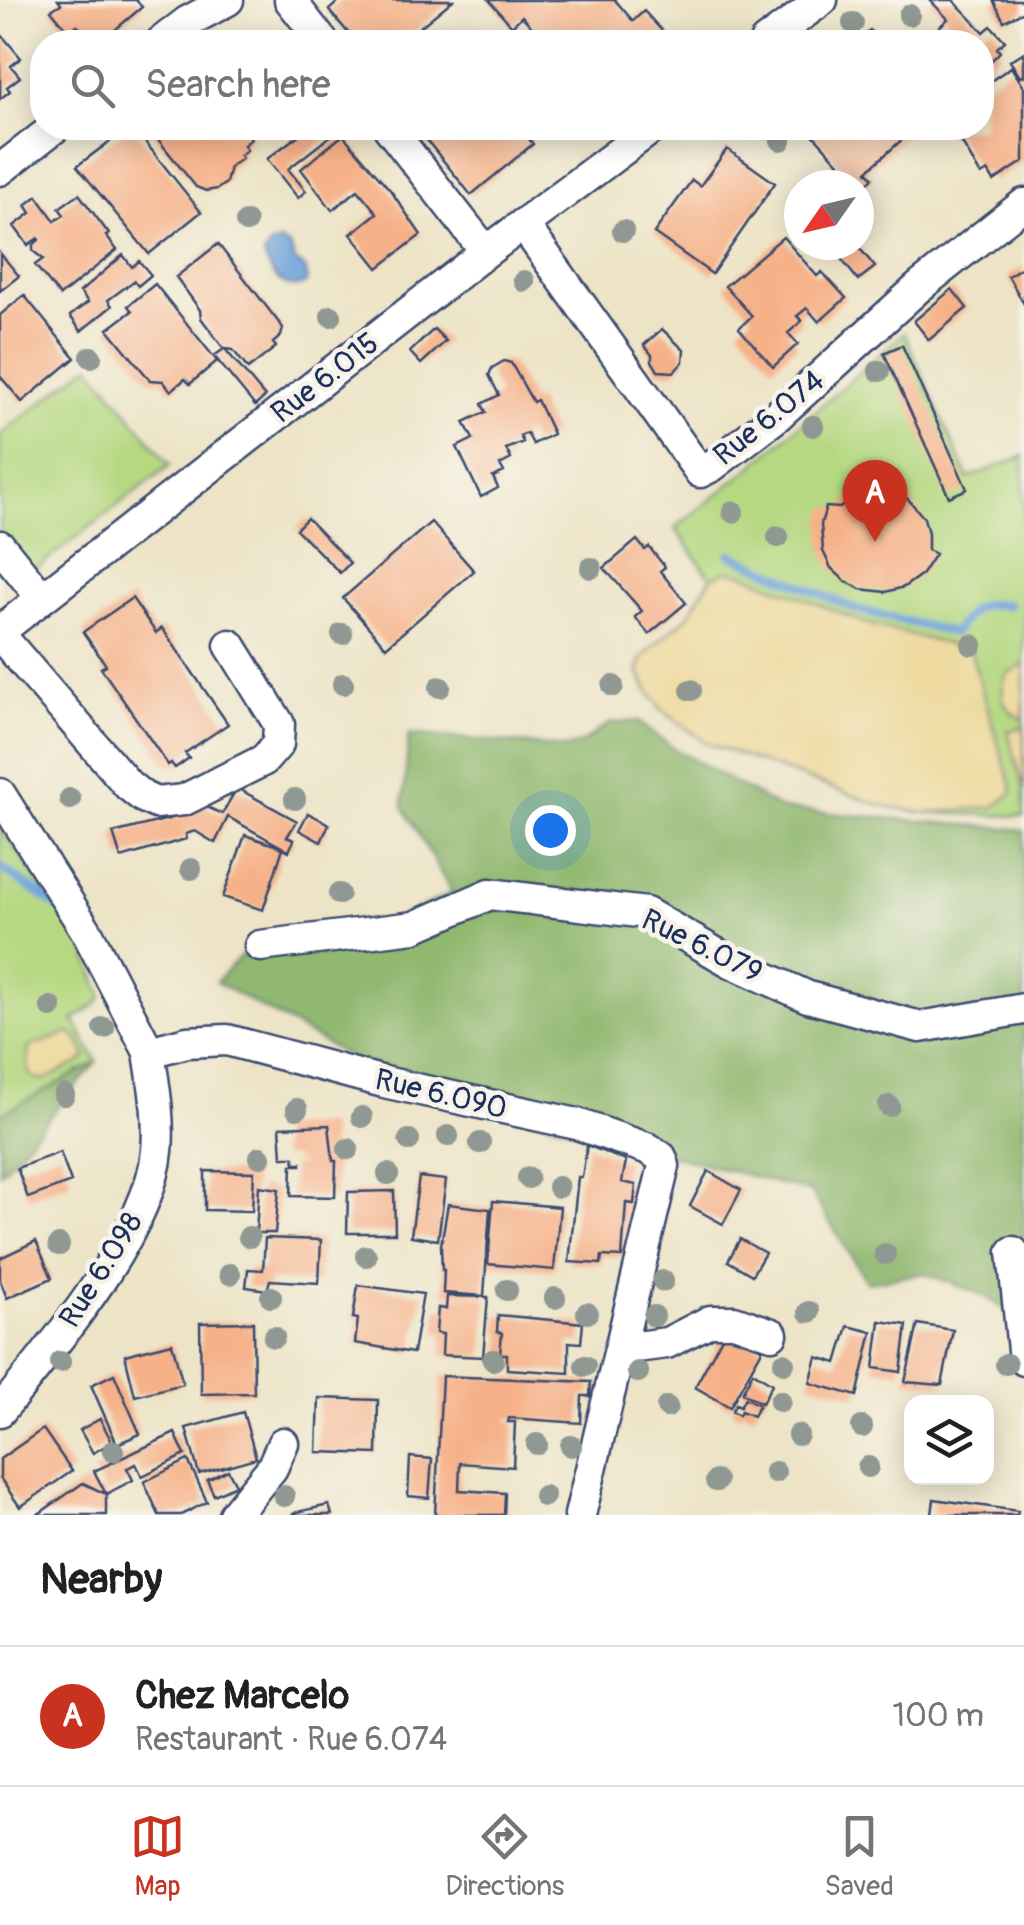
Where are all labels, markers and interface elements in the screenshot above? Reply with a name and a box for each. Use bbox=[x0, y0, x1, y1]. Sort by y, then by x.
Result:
search box bbox=[30, 30, 994, 140]
icon: search bbox=[65, 58, 120, 113]
text: Search here bbox=[145, 61, 331, 109]
north arrow bbox=[784, 170, 874, 260]
street label: Rue 6.015 bbox=[264, 325, 386, 431]
street label: Rue 6.074 bbox=[706, 362, 832, 474]
pin: A bbox=[842, 460, 908, 542]
your location bbox=[525, 805, 576, 856]
street label: Rue 6.079 bbox=[636, 901, 768, 991]
street label: Rue 6.090 bbox=[371, 1061, 511, 1127]
street label: Rue 6.098 bbox=[51, 1206, 151, 1334]
map controls bbox=[904, 1395, 994, 1485]
button: layers bbox=[904, 1395, 994, 1485]
text: Nearby bbox=[40, 1554, 162, 1606]
text: Chez Marcelo bbox=[135, 1672, 349, 1720]
text: A bbox=[62, 1696, 83, 1736]
text: 100 m bbox=[892, 1696, 984, 1736]
text: Restaurant · Rue 6.074 bbox=[135, 1720, 447, 1760]
tab: Map bbox=[130, 1809, 185, 1904]
tab: Directions bbox=[445, 1809, 564, 1904]
tab: Saved bbox=[824, 1809, 894, 1904]

